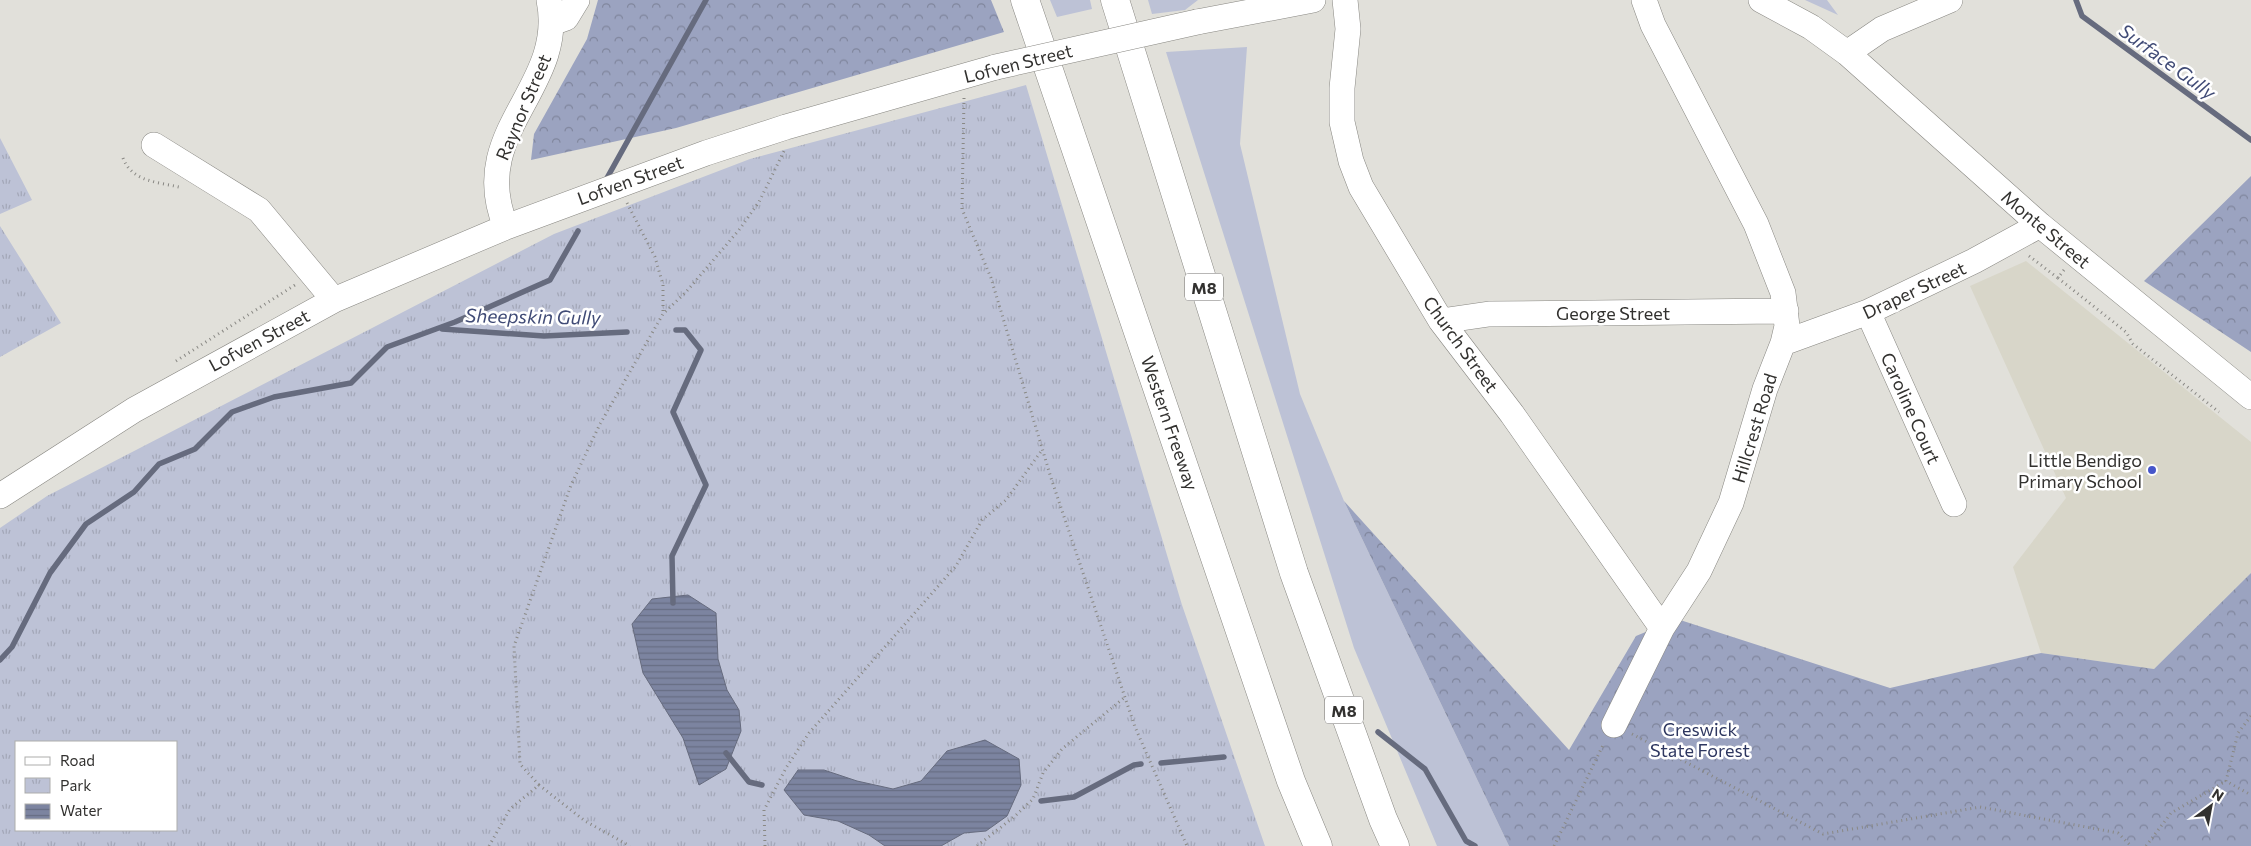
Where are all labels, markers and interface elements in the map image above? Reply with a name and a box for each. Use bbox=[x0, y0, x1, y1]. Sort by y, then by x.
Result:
water label: Surface Gully bbox=[2115, 18, 2222, 104]
street label: Lofven Street bbox=[961, 39, 1075, 87]
street label: Raynor Street bbox=[491, 51, 555, 163]
street label: Lofven Street bbox=[574, 151, 686, 209]
street label: Monte Street bbox=[1997, 185, 2095, 273]
street label: Draper Street bbox=[1859, 257, 1969, 323]
road number: M8 bbox=[1185, 274, 1223, 300]
street label: Church Street bbox=[1419, 292, 1503, 396]
street label: George Street bbox=[1556, 302, 1670, 324]
water label: Sheepskin Gully bbox=[465, 303, 602, 329]
street label: Lofven Street bbox=[205, 304, 313, 376]
street label: Caroline Court bbox=[1877, 349, 1945, 467]
street label: Western Freeway bbox=[1137, 353, 1203, 493]
street label: Hillcrest Road bbox=[1727, 370, 1781, 486]
place label: Little Bendigo Primary School bbox=[2018, 449, 2142, 492]
marker: Little Bendigo Primary School bbox=[2146, 464, 2158, 476]
road number: M8 bbox=[1325, 696, 1363, 724]
park label: Creswick State Forest bbox=[1650, 718, 1750, 761]
legend bbox=[15, 741, 178, 831]
text: Road bbox=[60, 751, 95, 769]
text: Park bbox=[60, 776, 91, 794]
north arrow bbox=[2186, 781, 2236, 831]
text: N bbox=[2209, 785, 2227, 805]
text: Water bbox=[60, 801, 102, 819]

